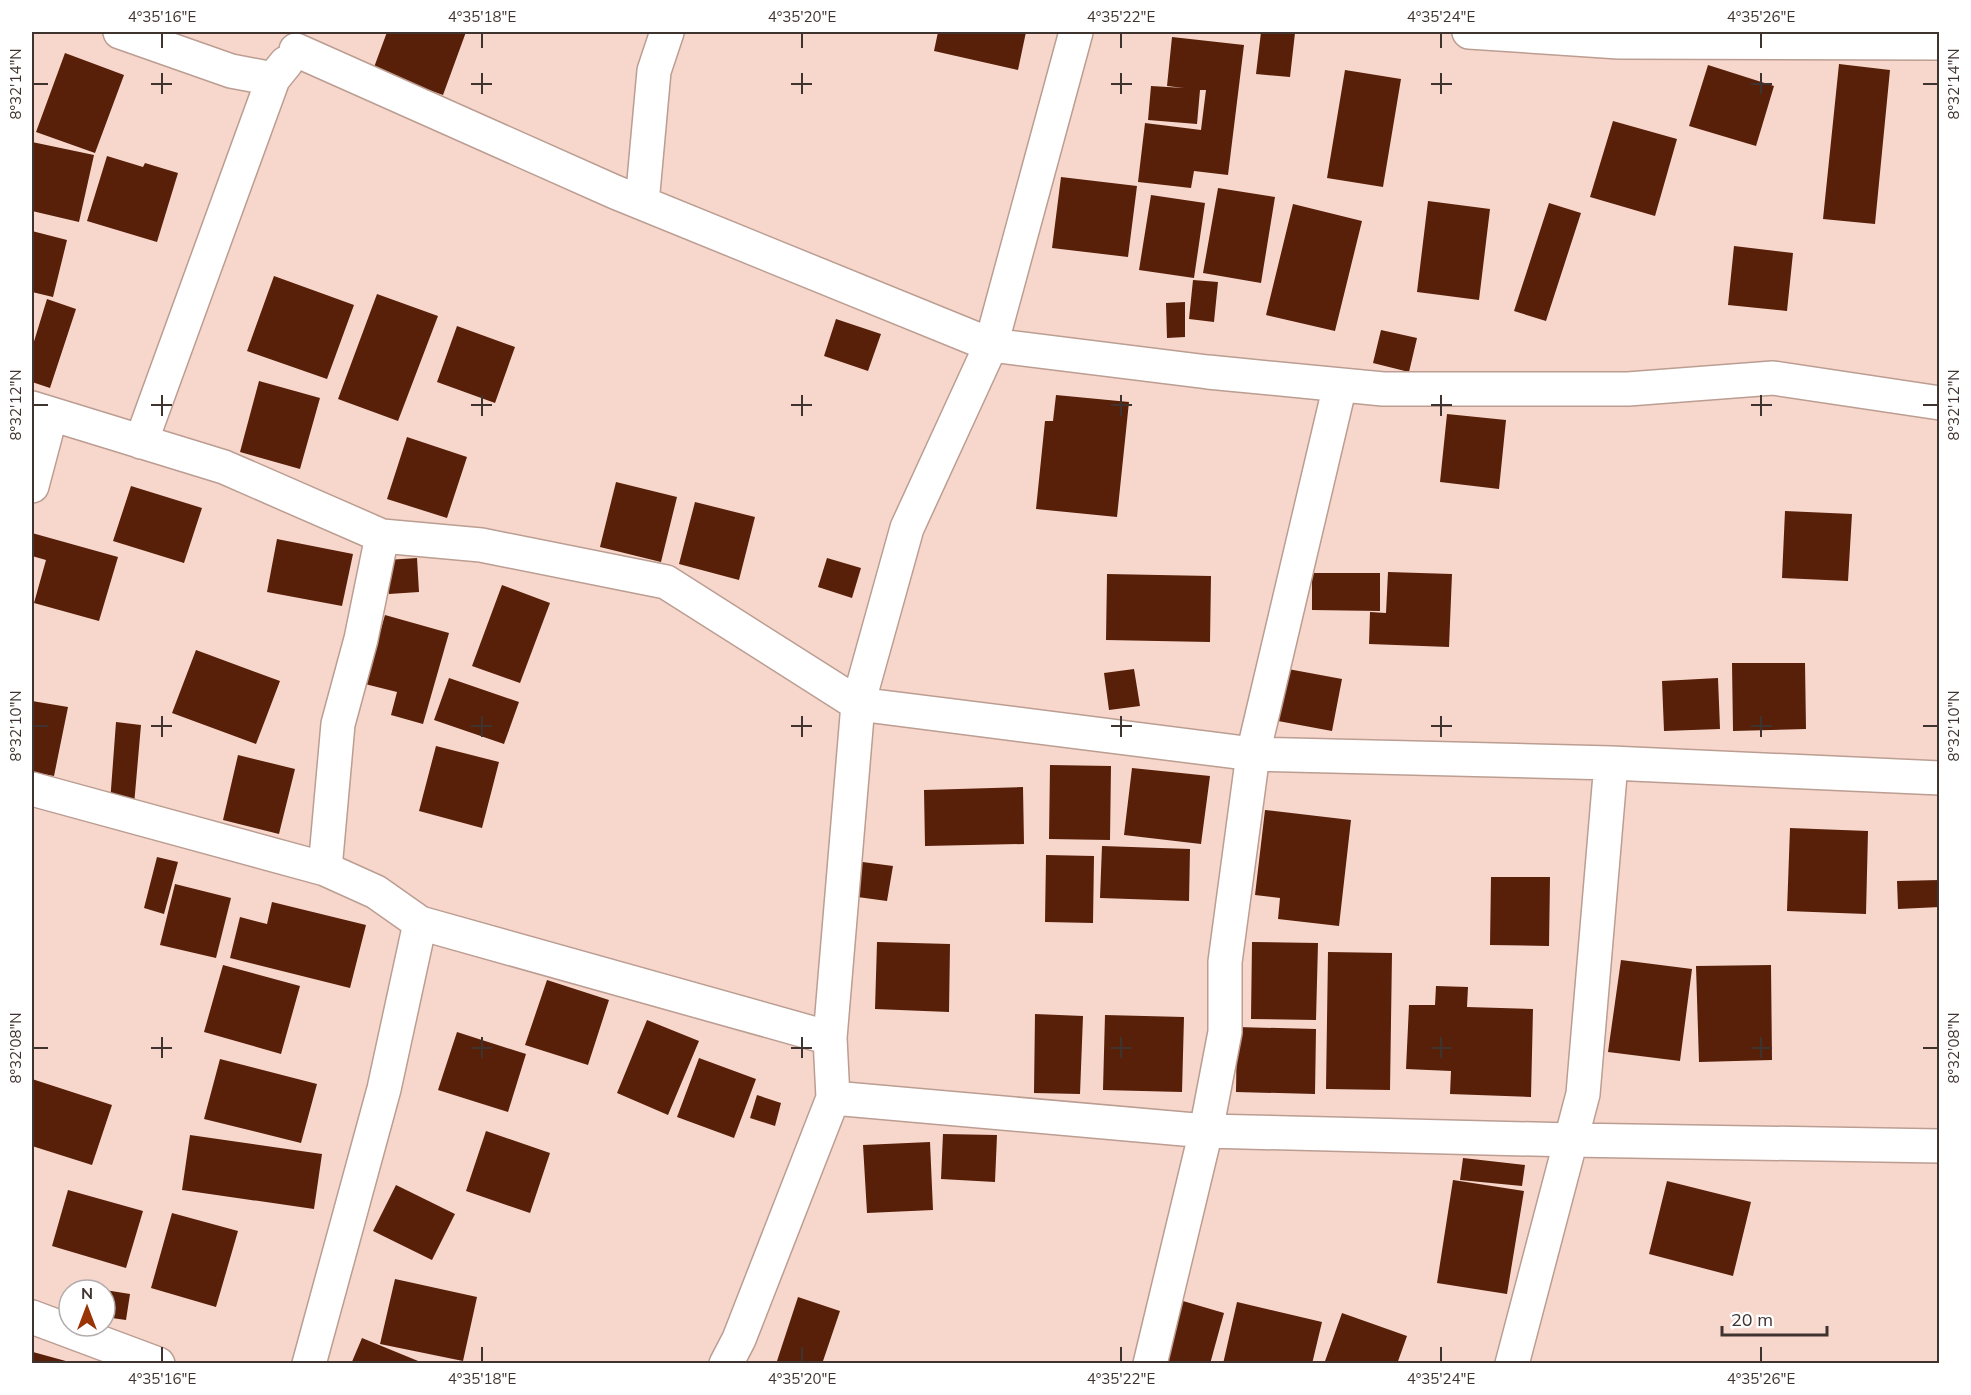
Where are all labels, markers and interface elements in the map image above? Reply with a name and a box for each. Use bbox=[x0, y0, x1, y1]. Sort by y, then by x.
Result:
text: 4°35'16"E bbox=[128, 7, 196, 26]
text: 4°35'18"E bbox=[448, 7, 516, 26]
text: 4°35'20"E bbox=[768, 7, 836, 26]
text: 4°35'22"E bbox=[1087, 7, 1155, 26]
text: 4°35'24"E bbox=[1407, 7, 1475, 26]
text: 4°35'26"E bbox=[1727, 7, 1795, 26]
text: 8°32'14"N bbox=[6, 49, 25, 119]
text: 8°32'14"N bbox=[1944, 49, 1963, 119]
text: 8°32'12"N bbox=[6, 370, 25, 440]
text: 8°32'12"N bbox=[1944, 370, 1963, 440]
text: 8°32'10"N bbox=[6, 691, 25, 761]
text: 8°32'10"N bbox=[1944, 691, 1963, 761]
text: 8°32'08"N bbox=[6, 1013, 25, 1083]
text: 8°32'08"N bbox=[1944, 1013, 1963, 1083]
north arrow bbox=[57, 1278, 117, 1338]
text: N bbox=[81, 1283, 93, 1303]
scale bar bbox=[1722, 1299, 1827, 1337]
text: 20 m bbox=[1731, 1308, 1773, 1331]
text: 4°35'16"E bbox=[128, 1369, 196, 1388]
text: 4°35'18"E bbox=[448, 1369, 516, 1388]
text: 4°35'20"E bbox=[768, 1369, 836, 1388]
text: 4°35'22"E bbox=[1087, 1369, 1155, 1388]
text: 4°35'24"E bbox=[1407, 1369, 1475, 1388]
text: 4°35'26"E bbox=[1727, 1369, 1795, 1388]

